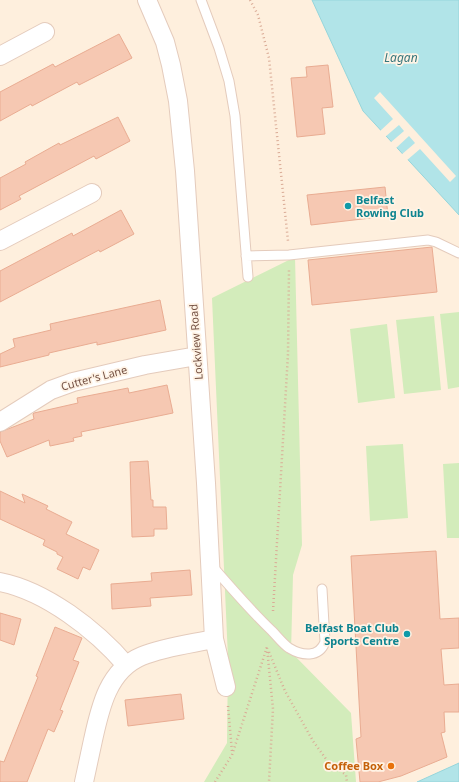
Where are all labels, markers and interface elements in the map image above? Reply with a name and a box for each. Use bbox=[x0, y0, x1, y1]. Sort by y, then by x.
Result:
water label: Lagan bbox=[384, 49, 418, 66]
place label: Belfast Rowing Club bbox=[356, 192, 424, 220]
marker: Belfast Rowing Club bbox=[343, 201, 353, 211]
street label: Lockview Road bbox=[185, 304, 206, 380]
street label: Cutter's Lane bbox=[59, 361, 129, 394]
place label: Belfast Boat Club Sports Centre bbox=[305, 620, 399, 648]
marker: Belfast Boat Club Sports Centre bbox=[402, 629, 412, 639]
place label: Coffee Box bbox=[324, 758, 384, 773]
marker: Coffee Box bbox=[386, 761, 396, 771]

